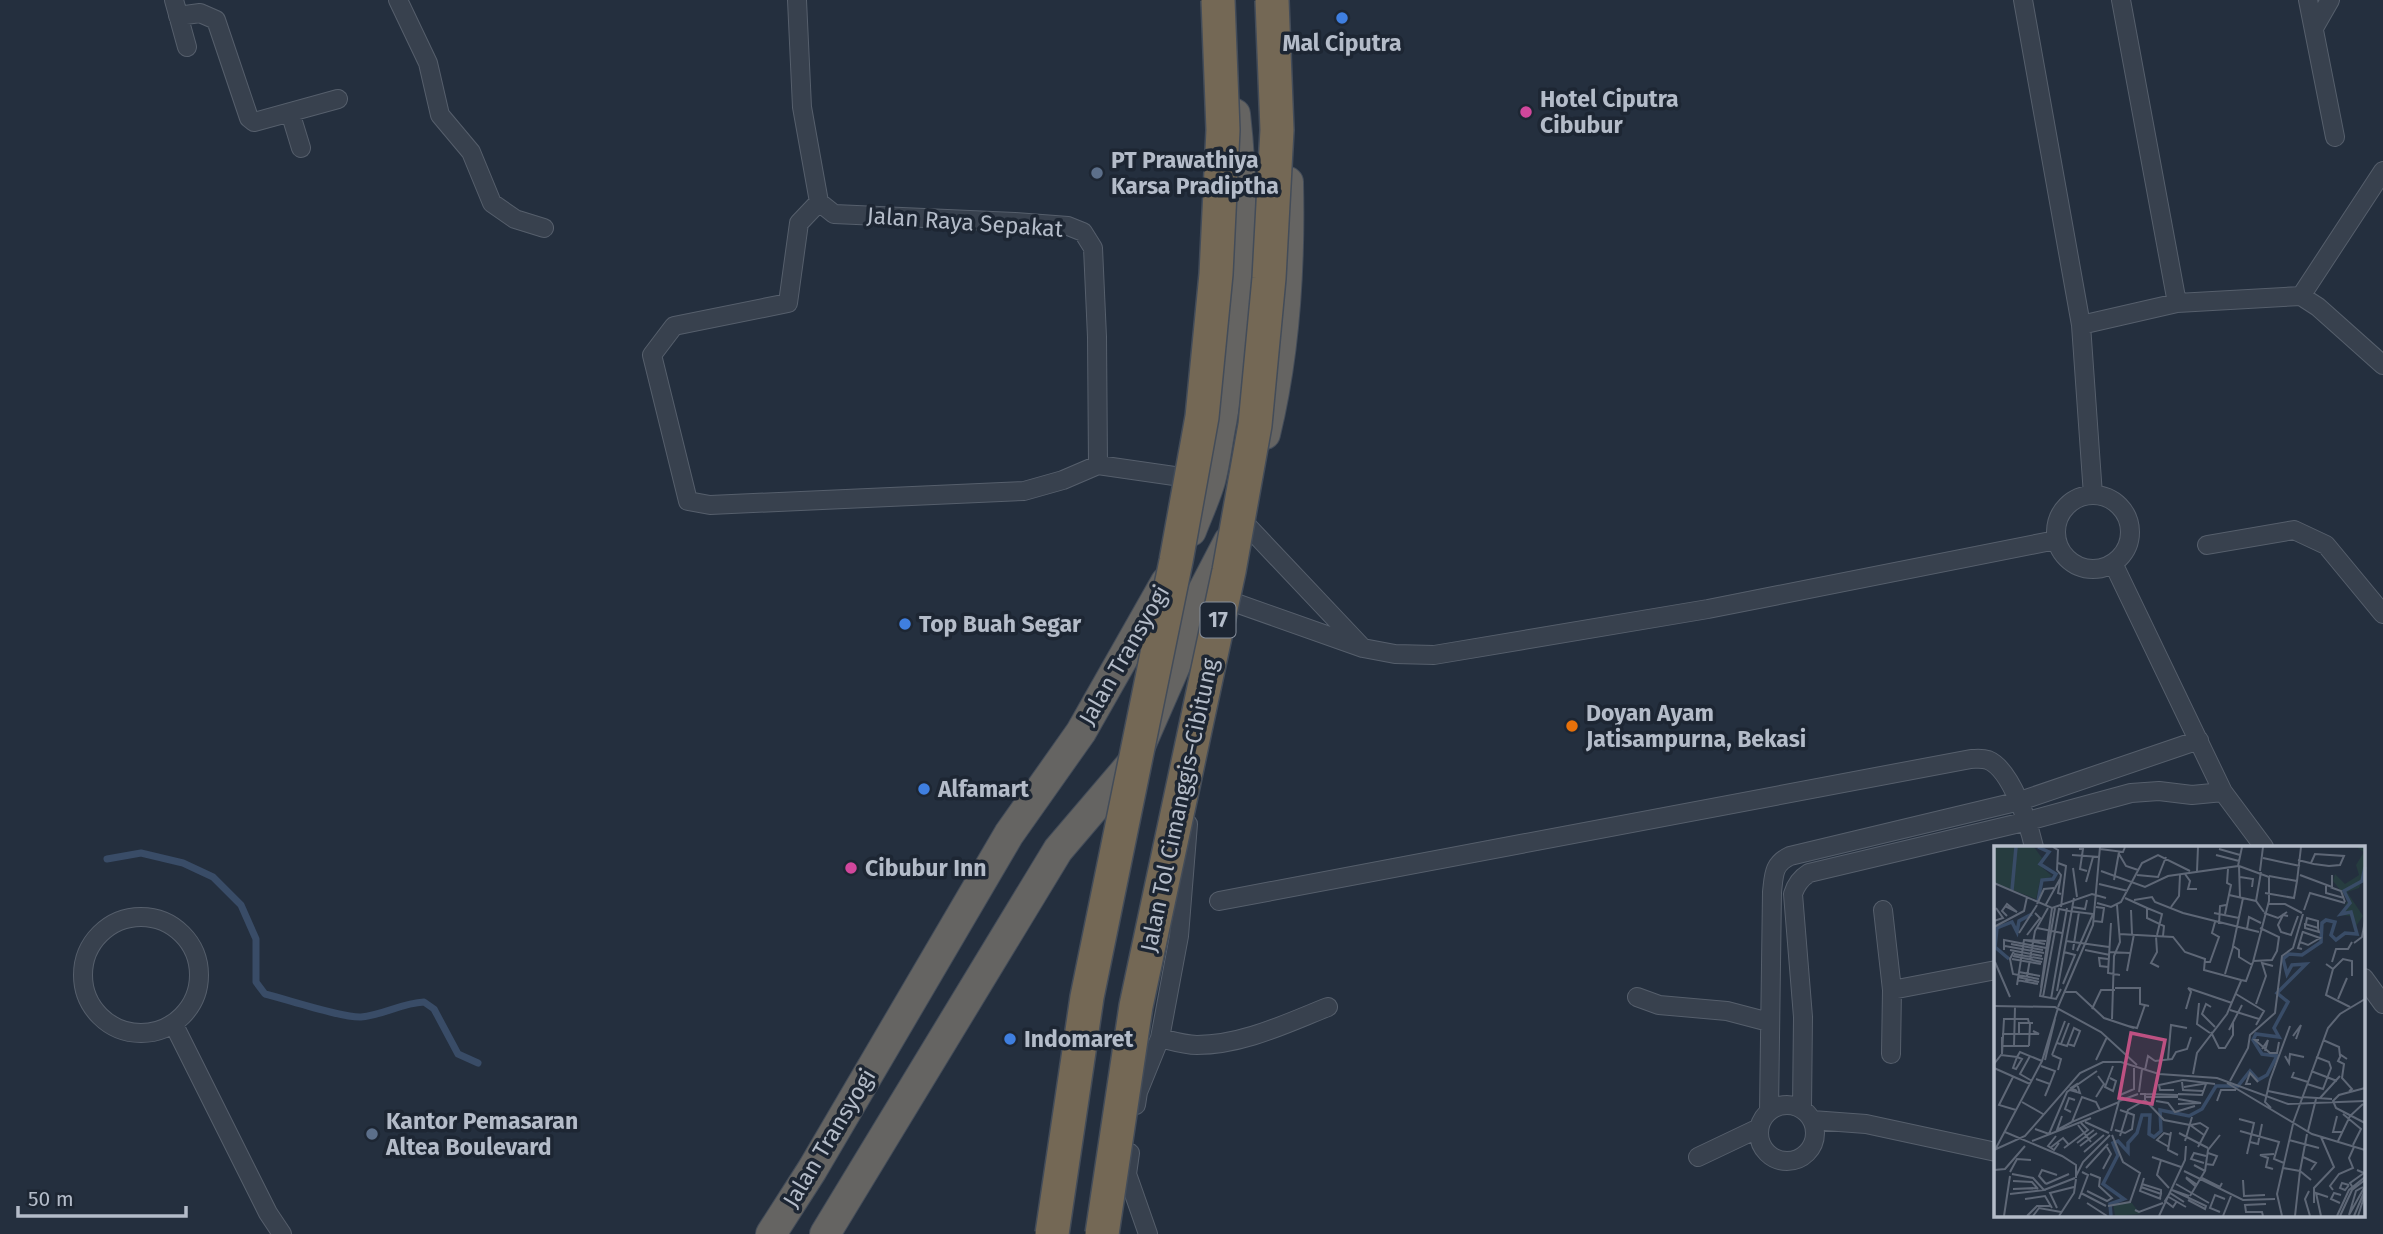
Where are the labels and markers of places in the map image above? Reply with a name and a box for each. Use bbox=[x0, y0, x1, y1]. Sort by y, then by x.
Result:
marker: Mal Ciputra bbox=[1334, 10, 1350, 26]
place label: Mal Ciputra bbox=[1282, 29, 1402, 57]
place label: Hotel Ciputra Cibubur bbox=[1540, 85, 1679, 139]
marker: Hotel Ciputra Cibubur bbox=[1518, 104, 1534, 120]
place label: PT Prawathiya Karsa Pradiptha bbox=[1111, 146, 1279, 200]
marker: PT Prawathiya Karsa Pradiptha bbox=[1089, 165, 1105, 181]
place label: Top Buah Segar bbox=[919, 610, 1082, 638]
marker: Top Buah Segar bbox=[897, 616, 913, 632]
place label: Doyan Ayam Jatisampurna, Bekasi bbox=[1585, 699, 1806, 753]
marker: Doyan Ayam Jatisampurna, Bekasi bbox=[1564, 718, 1580, 734]
place label: Alfamart bbox=[937, 775, 1030, 803]
marker: Alfamart bbox=[916, 781, 932, 797]
place label: Cibubur Inn bbox=[865, 854, 986, 882]
marker: Cibubur Inn bbox=[843, 860, 859, 876]
place label: Indomaret bbox=[1024, 1025, 1135, 1053]
marker: Indomaret bbox=[1002, 1031, 1018, 1047]
place label: Kantor Pemasaran Altea Boulevard bbox=[385, 1107, 578, 1161]
marker: Kantor Pemasaran Altea Boulevard bbox=[364, 1126, 380, 1142]

